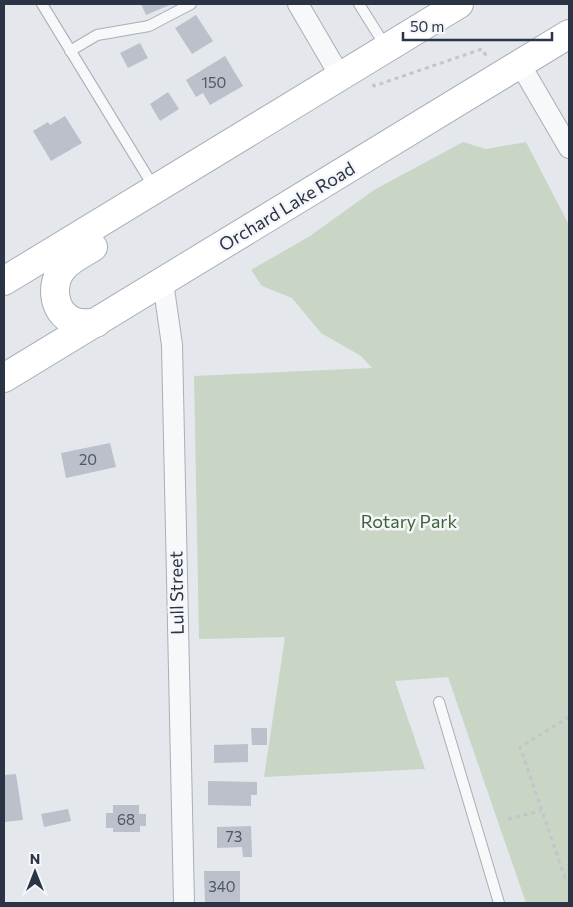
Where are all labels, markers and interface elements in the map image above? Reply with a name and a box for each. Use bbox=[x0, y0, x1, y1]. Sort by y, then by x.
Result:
scale bar bbox=[403, 10, 552, 42]
text: 50 m bbox=[410, 17, 444, 35]
house number: 150 bbox=[202, 73, 226, 91]
street label: Orchard Lake Road bbox=[214, 157, 359, 255]
house number: 20 bbox=[79, 450, 97, 468]
park label: Rotary Park bbox=[361, 510, 457, 532]
street label: Lull Street bbox=[164, 551, 188, 635]
house number: 68 bbox=[117, 810, 135, 828]
house number: 73 bbox=[226, 827, 242, 845]
north arrow bbox=[10, 847, 60, 897]
text: N bbox=[30, 850, 40, 867]
house number: 340 bbox=[208, 877, 236, 895]

